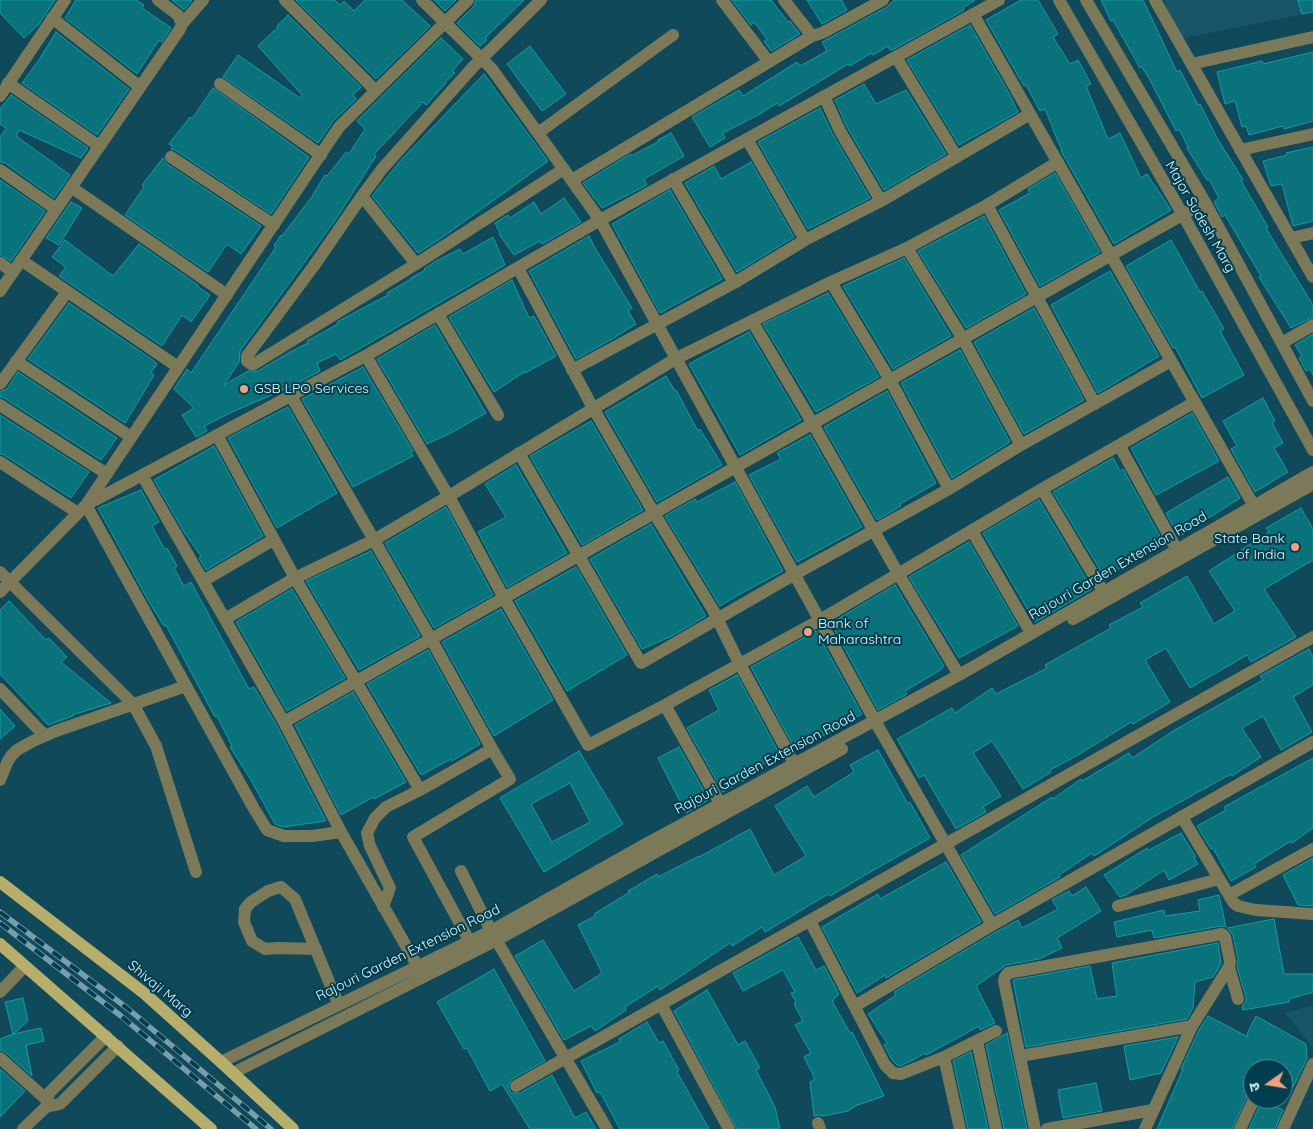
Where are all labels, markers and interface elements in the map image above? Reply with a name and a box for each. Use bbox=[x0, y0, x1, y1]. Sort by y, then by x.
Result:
street label: Major Sudesh Marg bbox=[1161, 158, 1239, 276]
place label: GSB LPO Services bbox=[254, 381, 369, 397]
marker: GSB LPO Services bbox=[238, 383, 250, 395]
street label: Rajouri Garden Extension Road bbox=[1026, 508, 1210, 624]
place label: State Bank of India bbox=[1214, 531, 1285, 564]
marker: State Bank of India bbox=[1289, 541, 1301, 553]
place label: Bank of Maharashtra bbox=[818, 616, 901, 648]
marker: Bank of Maharashtra bbox=[802, 626, 814, 638]
street label: Rajouri Garden Extension Road bbox=[671, 708, 859, 818]
street label: Rajouri Garden Extension Road bbox=[313, 901, 503, 1005]
street label: Shivaji Marg bbox=[124, 957, 196, 1021]
north arrow bbox=[1243, 1059, 1293, 1109]
text: उ bbox=[1245, 1081, 1264, 1093]

